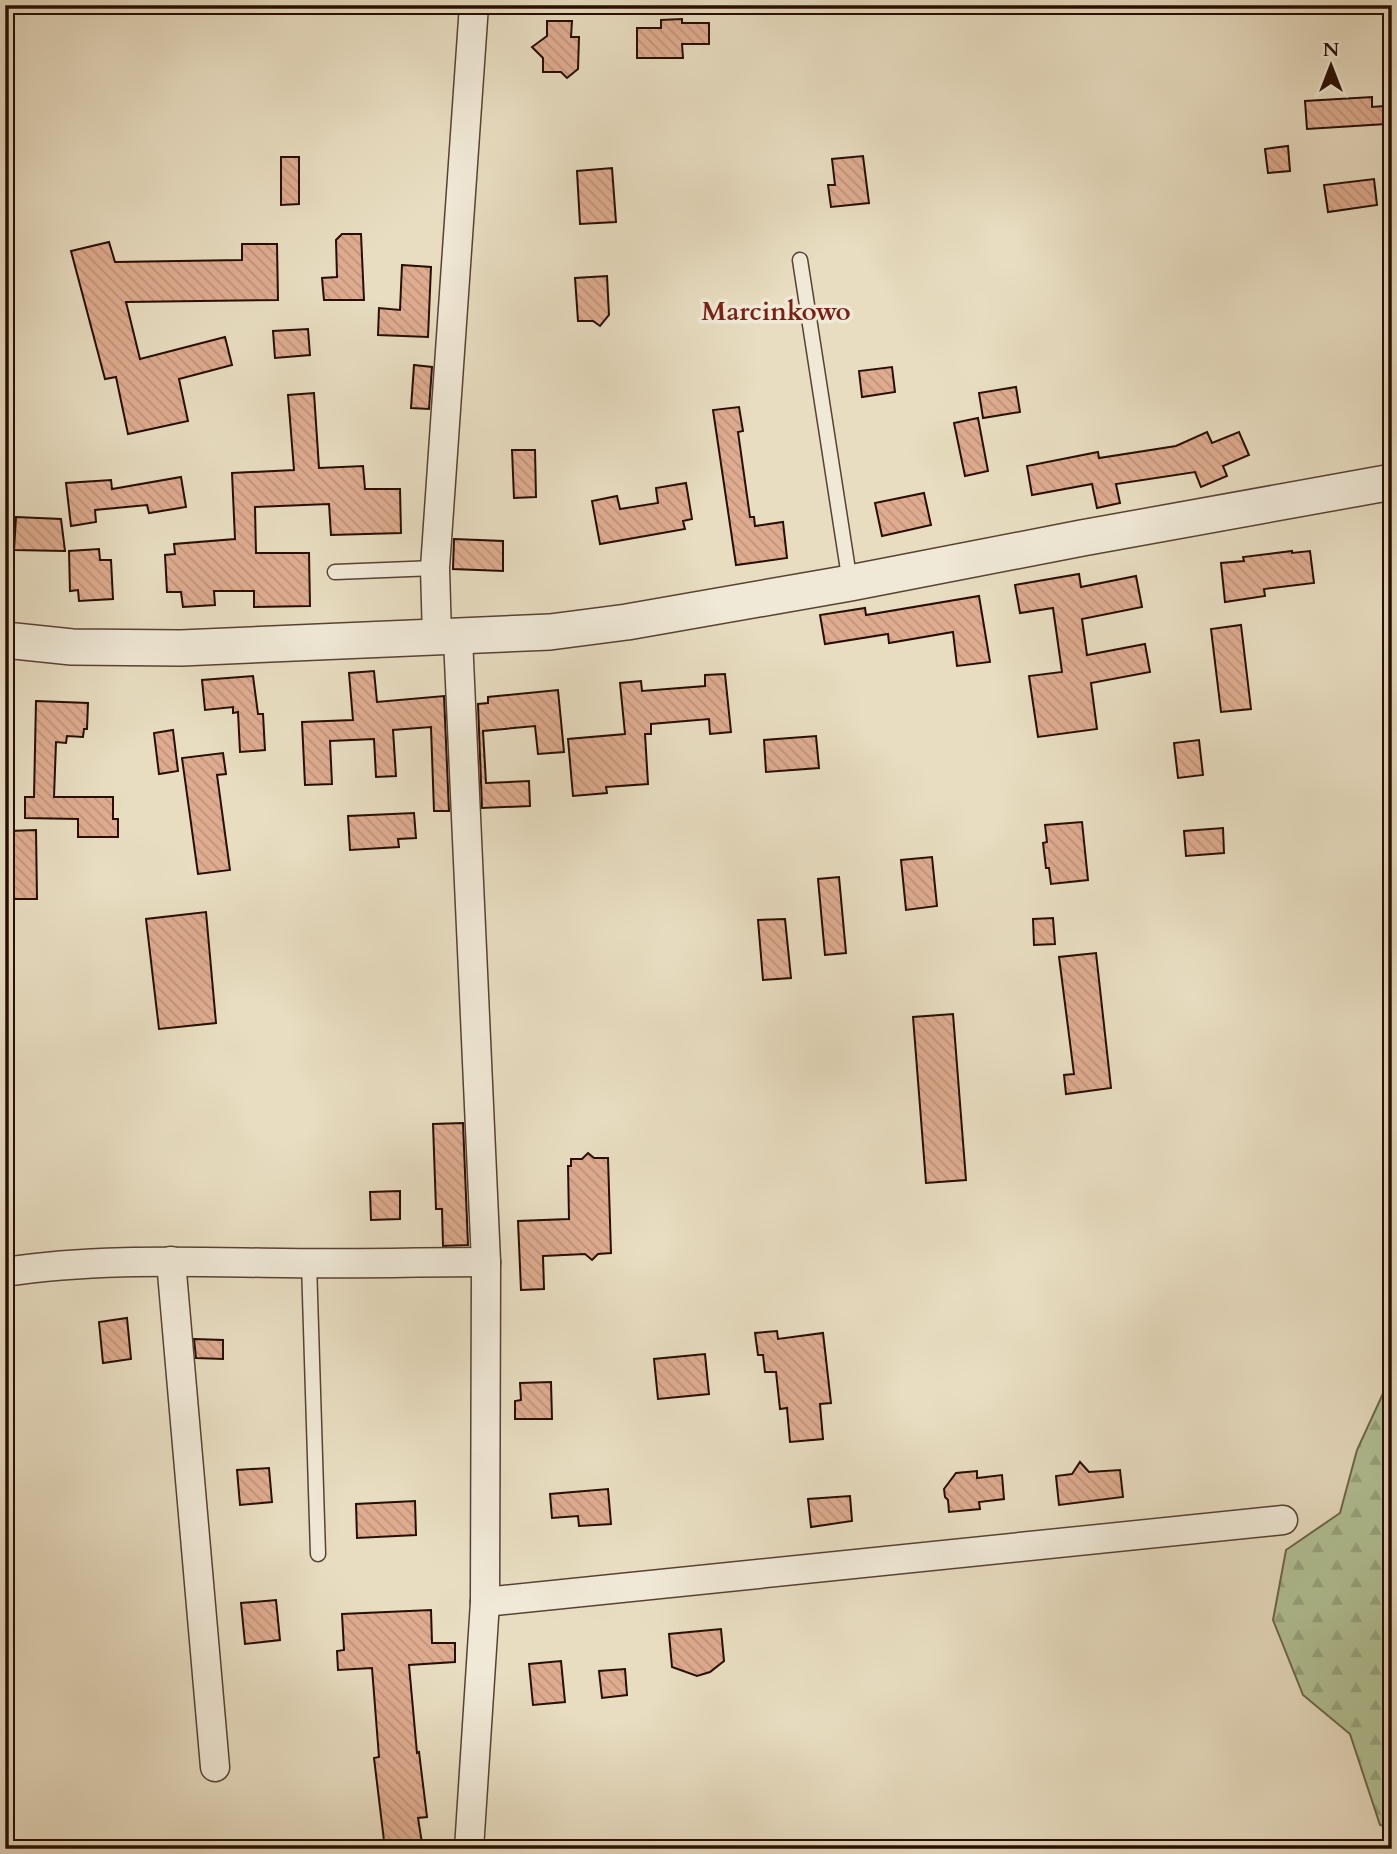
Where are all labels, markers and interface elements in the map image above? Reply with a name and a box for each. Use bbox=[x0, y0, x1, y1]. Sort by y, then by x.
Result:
north arrow bbox=[1296, 32, 1366, 102]
text: N bbox=[1323, 37, 1340, 63]
district label: Marcinkowo bbox=[701, 294, 851, 329]

